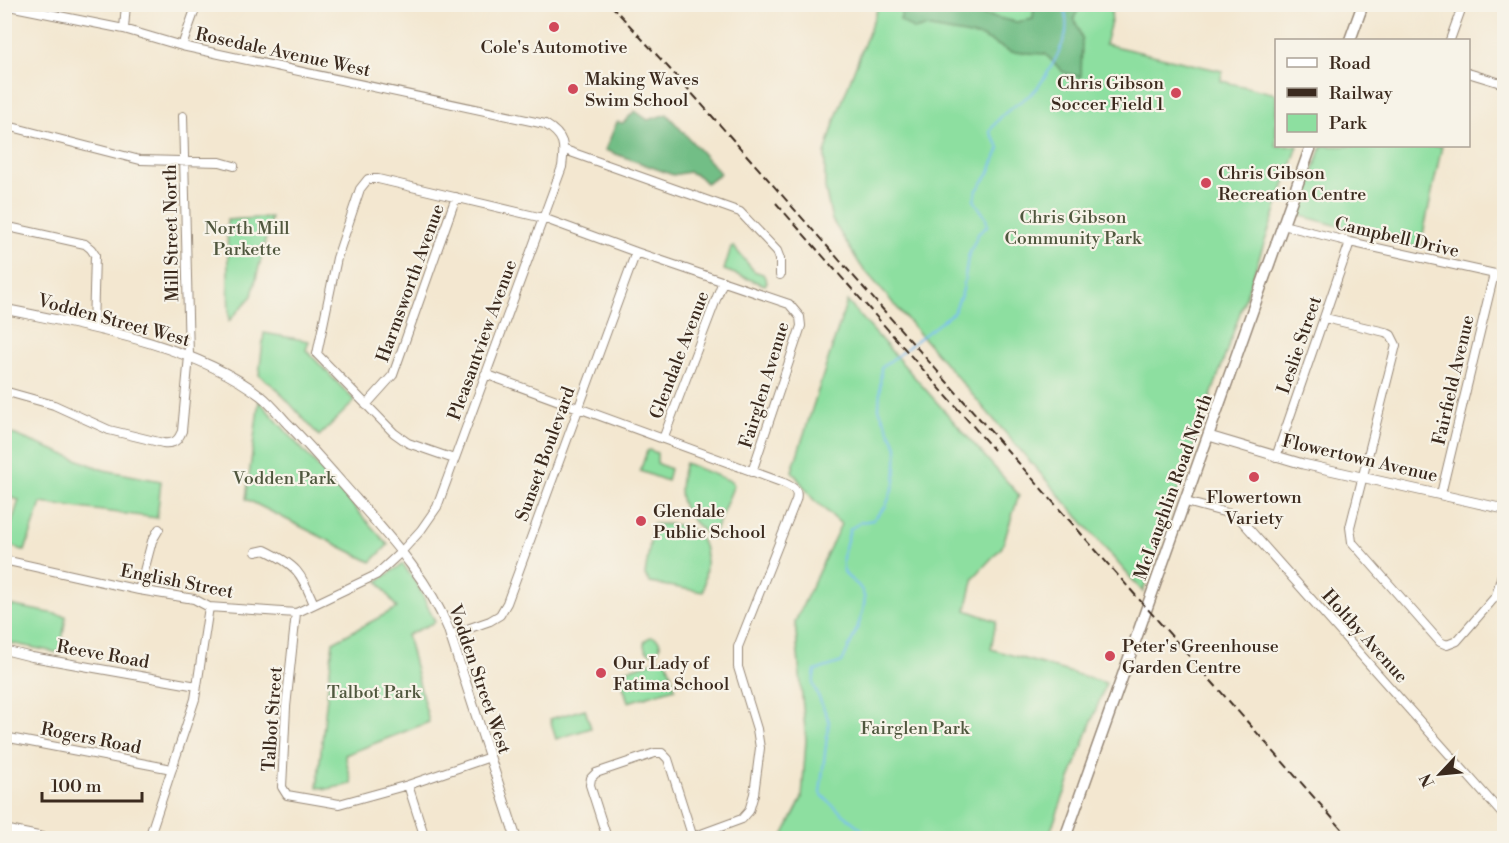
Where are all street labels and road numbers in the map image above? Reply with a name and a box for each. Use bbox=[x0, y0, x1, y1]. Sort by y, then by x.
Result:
street label: Rosedale Avenue West bbox=[193, 23, 373, 82]
street label: Mill Street North bbox=[159, 164, 184, 302]
street label: Harmsworth Avenue bbox=[371, 201, 450, 365]
street label: Campbell Drive bbox=[1332, 212, 1461, 263]
street label: Pleasantview Avenue bbox=[443, 257, 522, 424]
street label: Glendale Avenue bbox=[645, 288, 714, 422]
street label: Vodden Street West bbox=[34, 289, 193, 352]
street label: Leslie Street bbox=[1272, 293, 1327, 397]
street label: Fairfield Avenue bbox=[1427, 313, 1480, 447]
street label: Fairglen Avenue bbox=[734, 319, 795, 451]
street label: Sunset Boulevard bbox=[510, 383, 581, 525]
street label: McLaughlin Road North bbox=[1129, 391, 1218, 583]
street label: Flowertown Avenue bbox=[1280, 429, 1440, 488]
street label: English Street bbox=[118, 559, 236, 604]
street label: Holtby Avenue bbox=[1317, 585, 1413, 688]
street label: Vodden Street West bbox=[443, 600, 516, 758]
street label: Reeve Road bbox=[55, 635, 152, 674]
street label: Talbot Street bbox=[257, 665, 288, 772]
street label: Rogers Road bbox=[39, 717, 144, 760]

